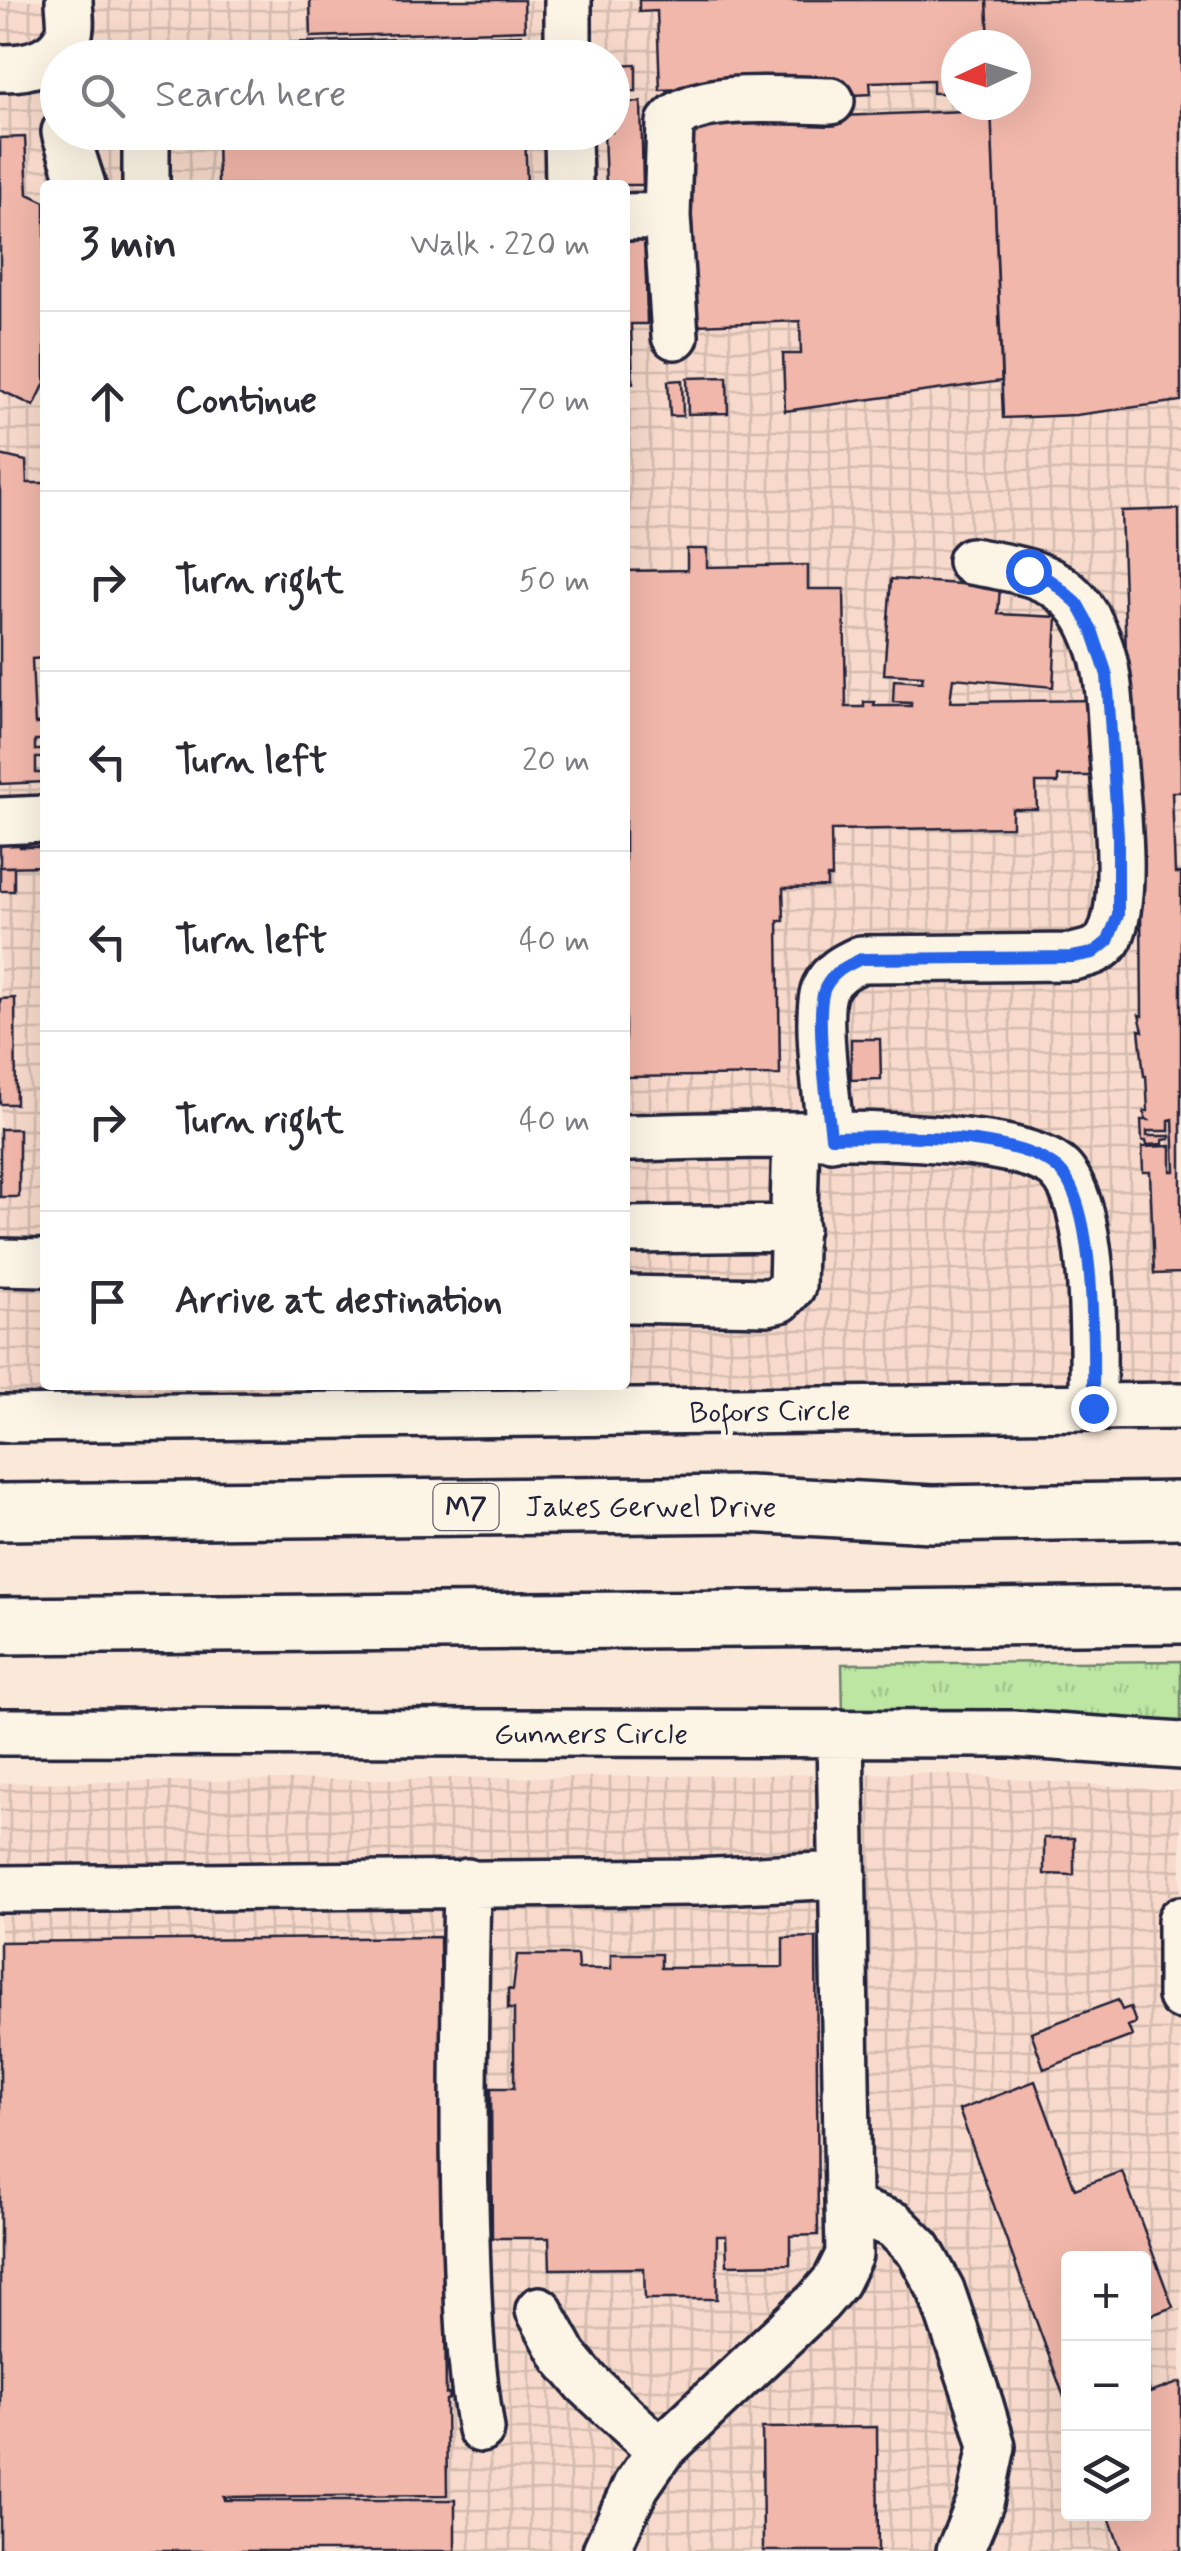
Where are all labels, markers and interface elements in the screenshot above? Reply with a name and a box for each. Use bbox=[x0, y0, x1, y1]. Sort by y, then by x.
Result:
north arrow bbox=[941, 30, 1031, 120]
search box bbox=[40, 40, 630, 150]
icon: search bbox=[75, 68, 130, 123]
text: Search here bbox=[155, 71, 346, 120]
text: 3 min bbox=[80, 218, 177, 273]
text: Walk · 220 m bbox=[410, 224, 590, 266]
icon: ahead bbox=[80, 374, 135, 429]
text: Continue bbox=[175, 377, 317, 426]
text: 70 m bbox=[518, 380, 590, 422]
route start bbox=[1006, 549, 1052, 595]
icon: right bbox=[80, 554, 135, 609]
text: Turn right bbox=[175, 557, 344, 606]
text: 50 m bbox=[518, 560, 590, 602]
icon: left bbox=[80, 734, 135, 789]
text: Turn left bbox=[175, 737, 327, 786]
text: 20 m bbox=[522, 740, 590, 782]
icon: left bbox=[80, 914, 135, 969]
text: Turn left bbox=[175, 917, 327, 966]
text: 40 m bbox=[519, 920, 590, 962]
icon: right bbox=[80, 1094, 135, 1149]
text: Turn right bbox=[175, 1097, 344, 1146]
text: 40 m bbox=[519, 1100, 590, 1142]
icon: arrive bbox=[80, 1274, 135, 1329]
text: Arrive at destination bbox=[175, 1277, 502, 1326]
route end bbox=[1071, 1386, 1117, 1432]
street label: Bofors Circle bbox=[689, 1392, 851, 1435]
road number: M7 bbox=[434, 1484, 498, 1530]
street label: Jakes Gerwel Drive bbox=[525, 1488, 777, 1527]
street label: Gunners Circle bbox=[494, 1715, 688, 1754]
map controls bbox=[1061, 2251, 1151, 2521]
button: + bbox=[1061, 2251, 1151, 2341]
button: − bbox=[1061, 2341, 1151, 2431]
button: layers bbox=[1061, 2431, 1151, 2521]

